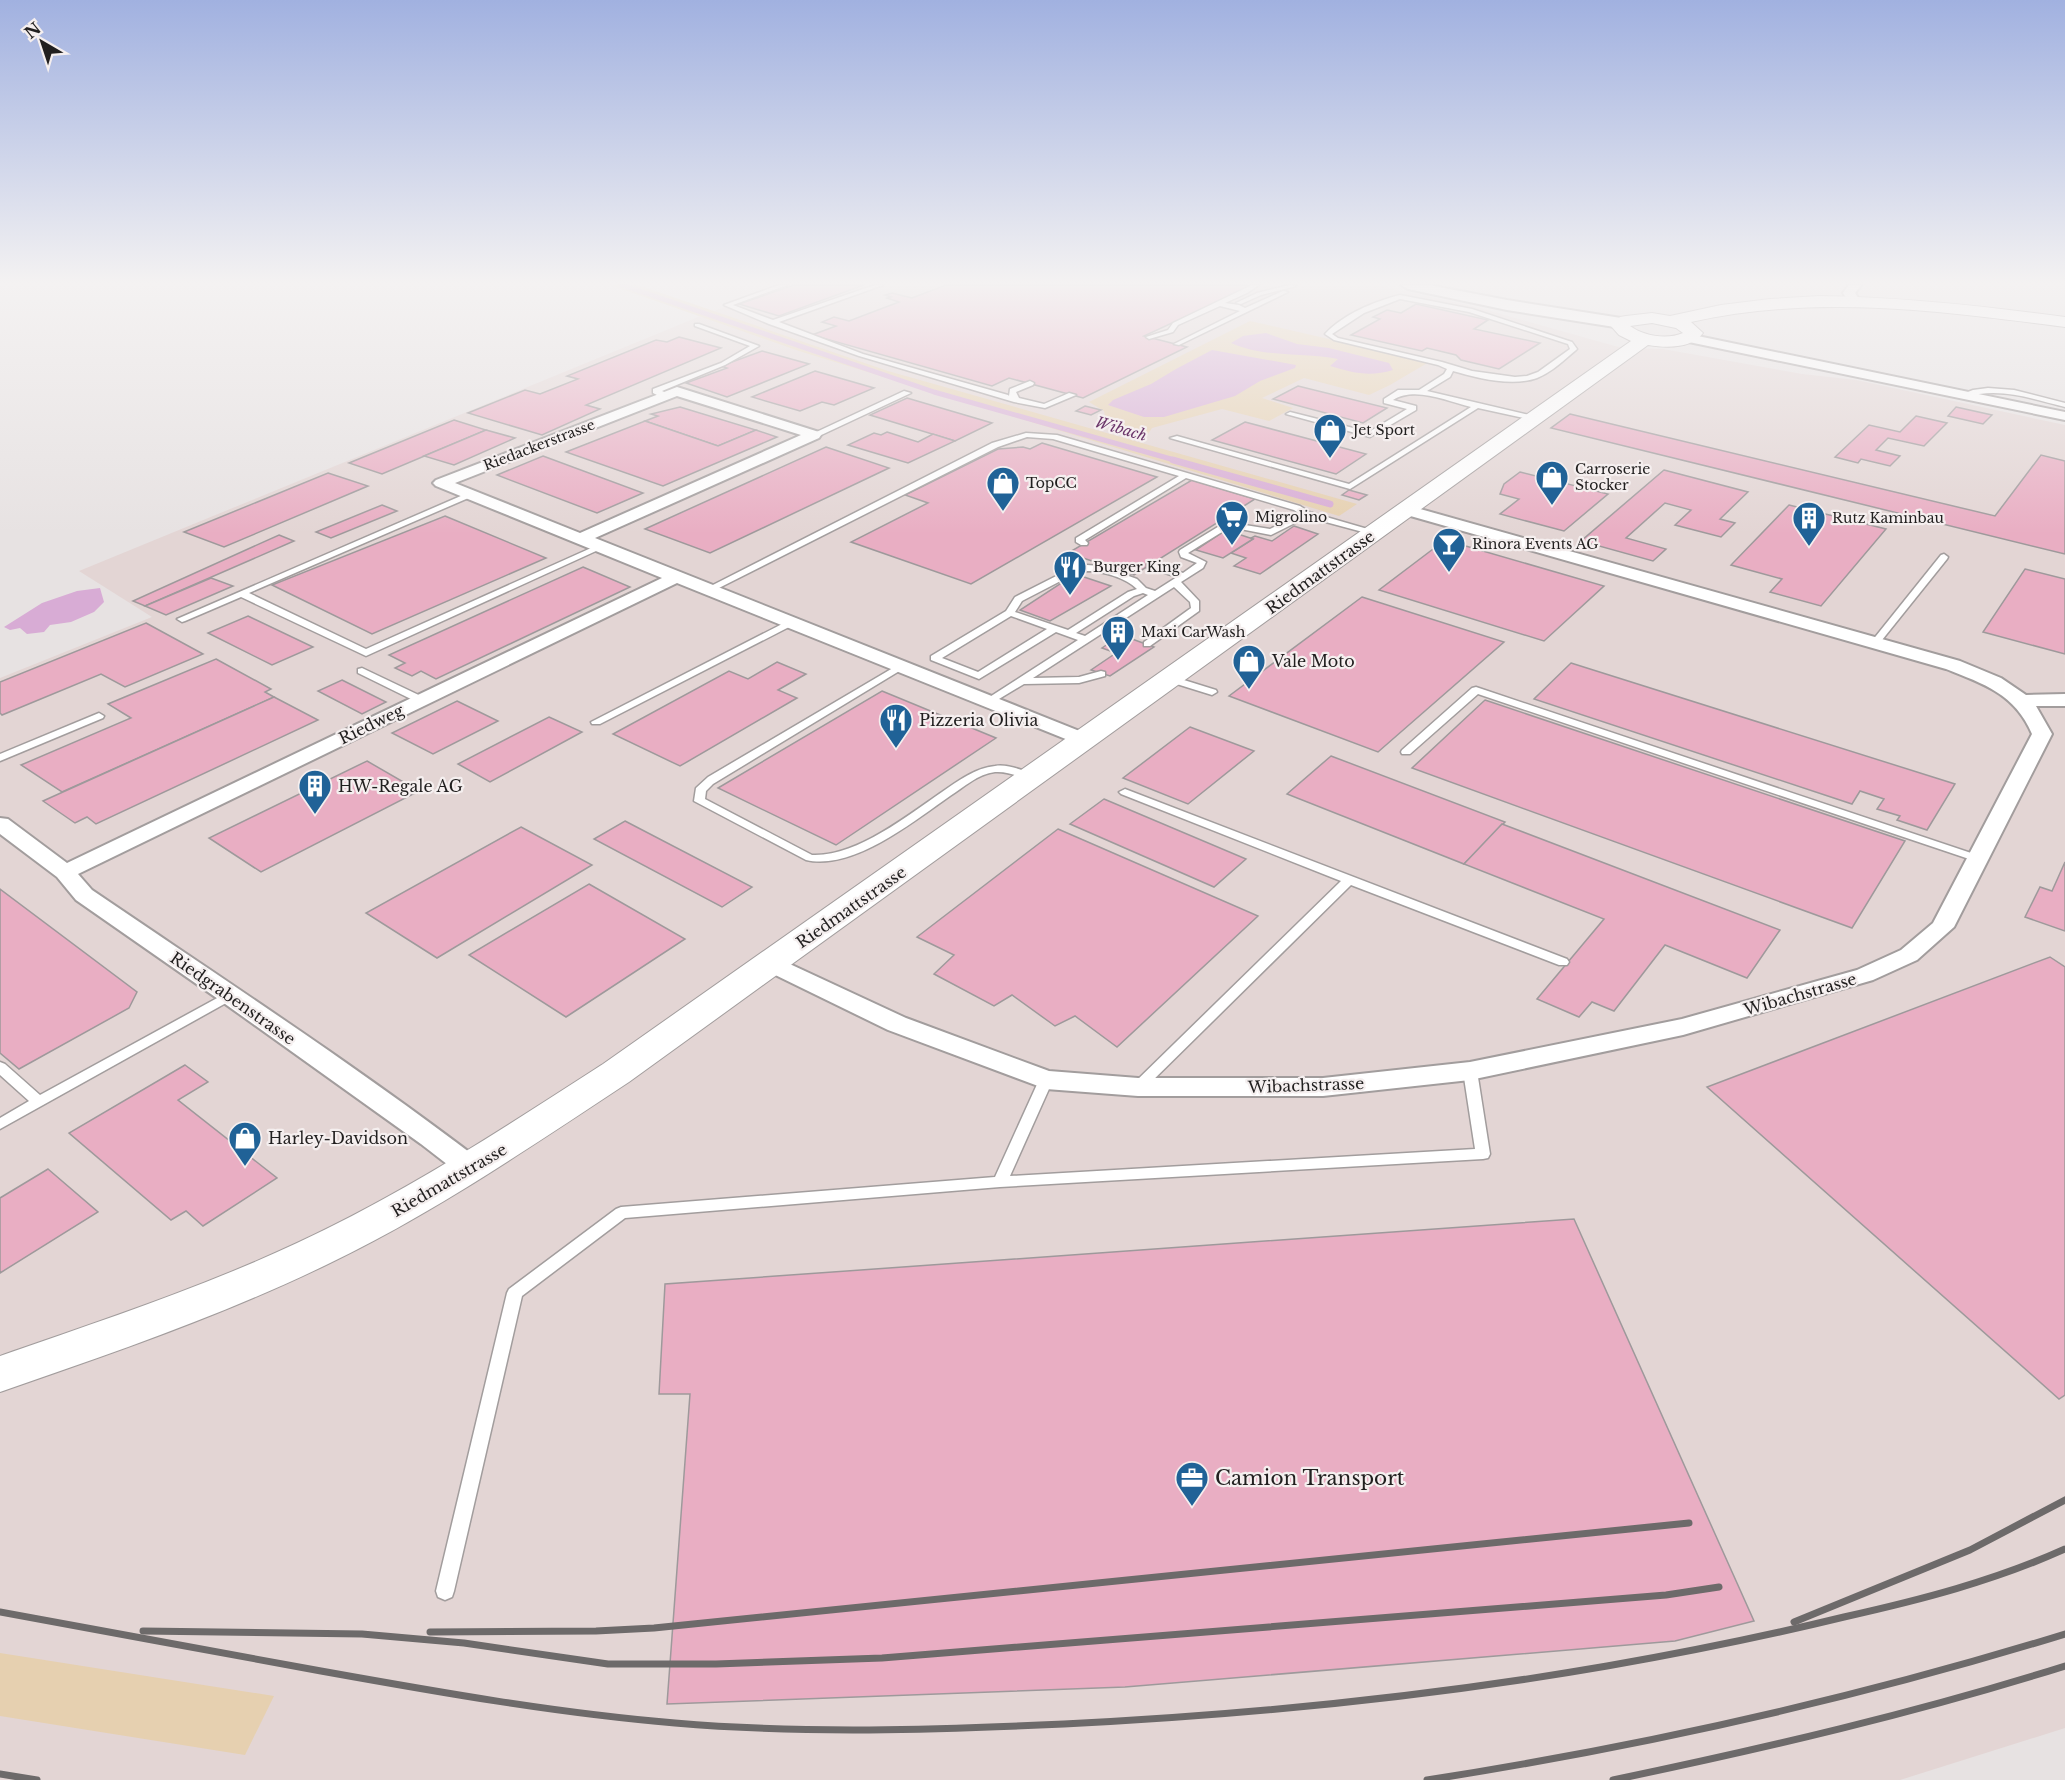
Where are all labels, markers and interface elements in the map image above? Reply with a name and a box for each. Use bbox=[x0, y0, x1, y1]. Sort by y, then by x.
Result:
north arrow bbox=[12, 12, 72, 72]
text: N bbox=[20, 18, 45, 43]
water label: Wibach bbox=[1093, 412, 1149, 445]
shop icon: Jet Sport bbox=[1312, 412, 1348, 459]
street label: Riedackerstrasse bbox=[481, 415, 597, 475]
place label: Jet Sport bbox=[1351, 421, 1416, 439]
shop icon: Carroserie Stocker bbox=[1534, 459, 1570, 506]
place label: Carroserie Stocker bbox=[1575, 460, 1650, 494]
shop icon: TopCC bbox=[985, 465, 1021, 512]
place label: TopCC bbox=[1026, 474, 1077, 492]
supermarket icon: Migrolino bbox=[1214, 499, 1250, 546]
building icon: Rutz Kaminbau bbox=[1791, 500, 1827, 547]
place label: Migrolino bbox=[1255, 508, 1327, 526]
place label: Rutz Kaminbau bbox=[1832, 509, 1945, 527]
street label: Riedmattstrasse bbox=[1262, 526, 1378, 618]
bar icon: Rinora Events AG bbox=[1431, 526, 1467, 573]
place label: Rinora Events AG bbox=[1472, 535, 1599, 553]
restaurant icon: Burger King bbox=[1052, 549, 1088, 596]
place label: Burger King bbox=[1093, 558, 1181, 576]
building icon: Maxi CarWash bbox=[1100, 614, 1136, 661]
place label: Maxi CarWash bbox=[1141, 623, 1246, 641]
shop icon: Vale Moto bbox=[1231, 643, 1267, 690]
place label: Vale Moto bbox=[1271, 651, 1355, 671]
street label: Riedweg bbox=[335, 699, 407, 748]
restaurant icon: Pizzeria Olivia bbox=[878, 702, 914, 749]
place label: Pizzeria Olivia bbox=[919, 710, 1039, 730]
building icon: HW-Regale AG bbox=[297, 768, 333, 815]
place label: HW-Regale AG bbox=[338, 776, 463, 796]
street label: Riedmattstrasse bbox=[792, 862, 910, 952]
street label: Riedgrabenstrasse bbox=[167, 947, 299, 1049]
street label: Wibachstrasse bbox=[1740, 968, 1859, 1020]
street label: Wibachstrasse bbox=[1246, 1073, 1365, 1097]
shop icon: Harley-Davidson bbox=[227, 1120, 263, 1167]
place label: Harley-Davidson bbox=[268, 1128, 408, 1148]
street label: Riedmattstrasse bbox=[388, 1139, 510, 1221]
office icon: Camion Transport bbox=[1174, 1460, 1210, 1507]
place label: Camion Transport bbox=[1215, 1466, 1405, 1490]

